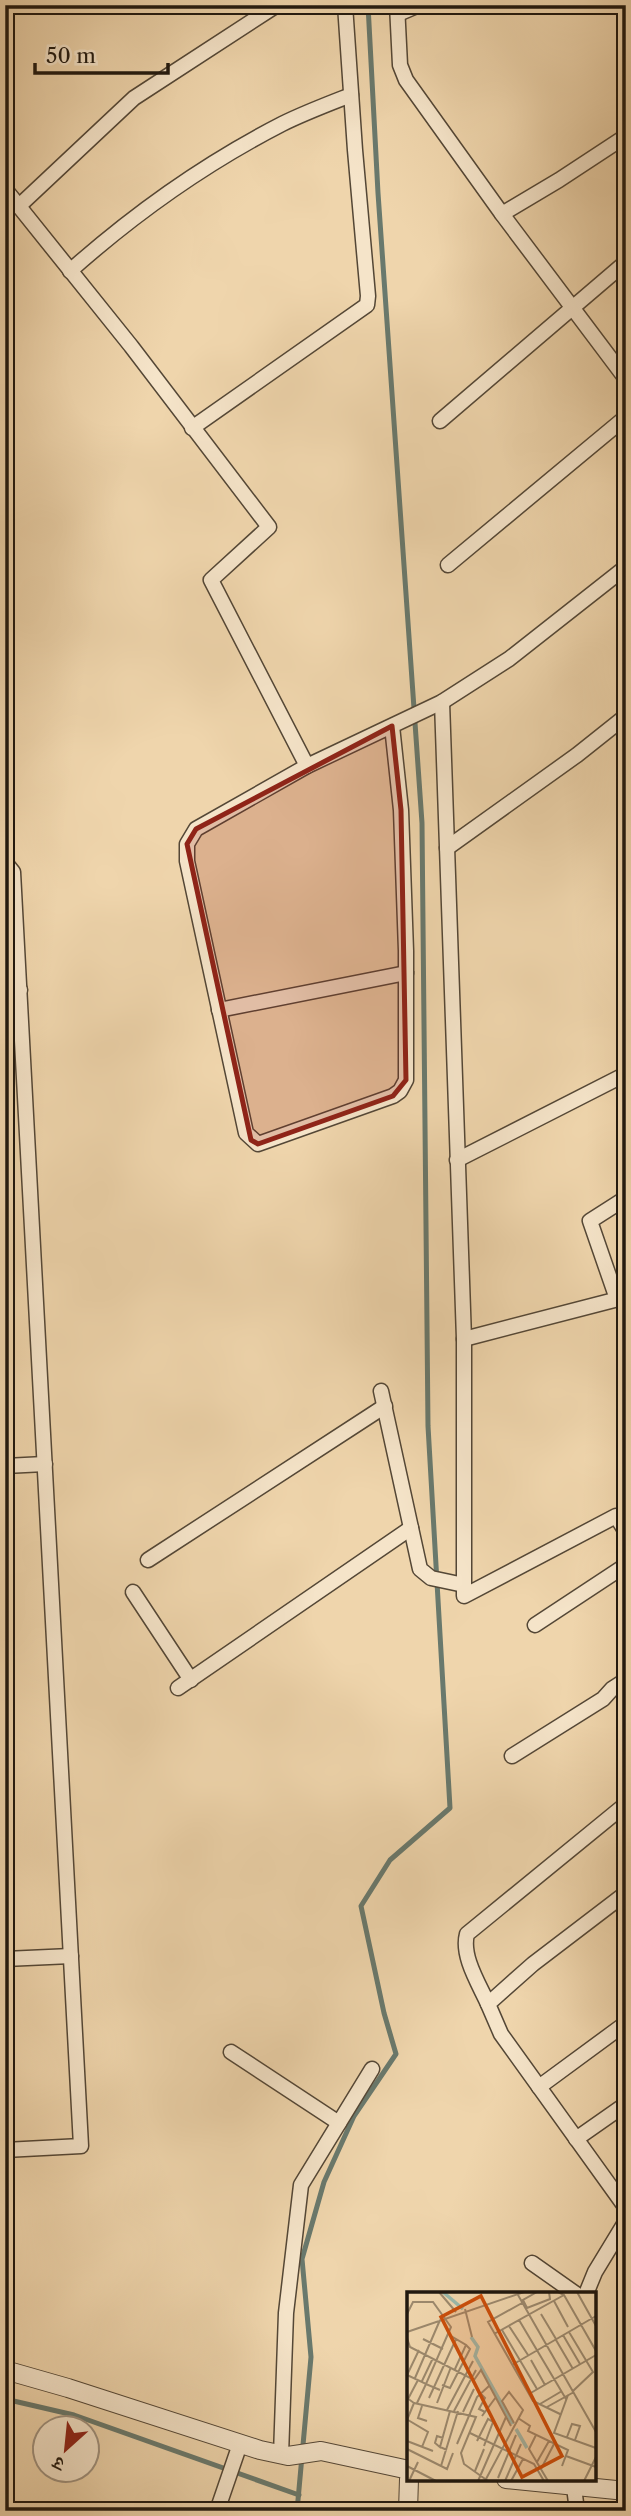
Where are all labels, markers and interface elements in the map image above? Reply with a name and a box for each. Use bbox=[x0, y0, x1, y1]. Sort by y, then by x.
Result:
scale bar bbox=[35, 32, 168, 76]
text: 50 m bbox=[46, 43, 96, 68]
inset map bbox=[407, 2292, 596, 2481]
north arrow bbox=[32, 2414, 102, 2484]
text: उ bbox=[48, 2451, 70, 2477]

